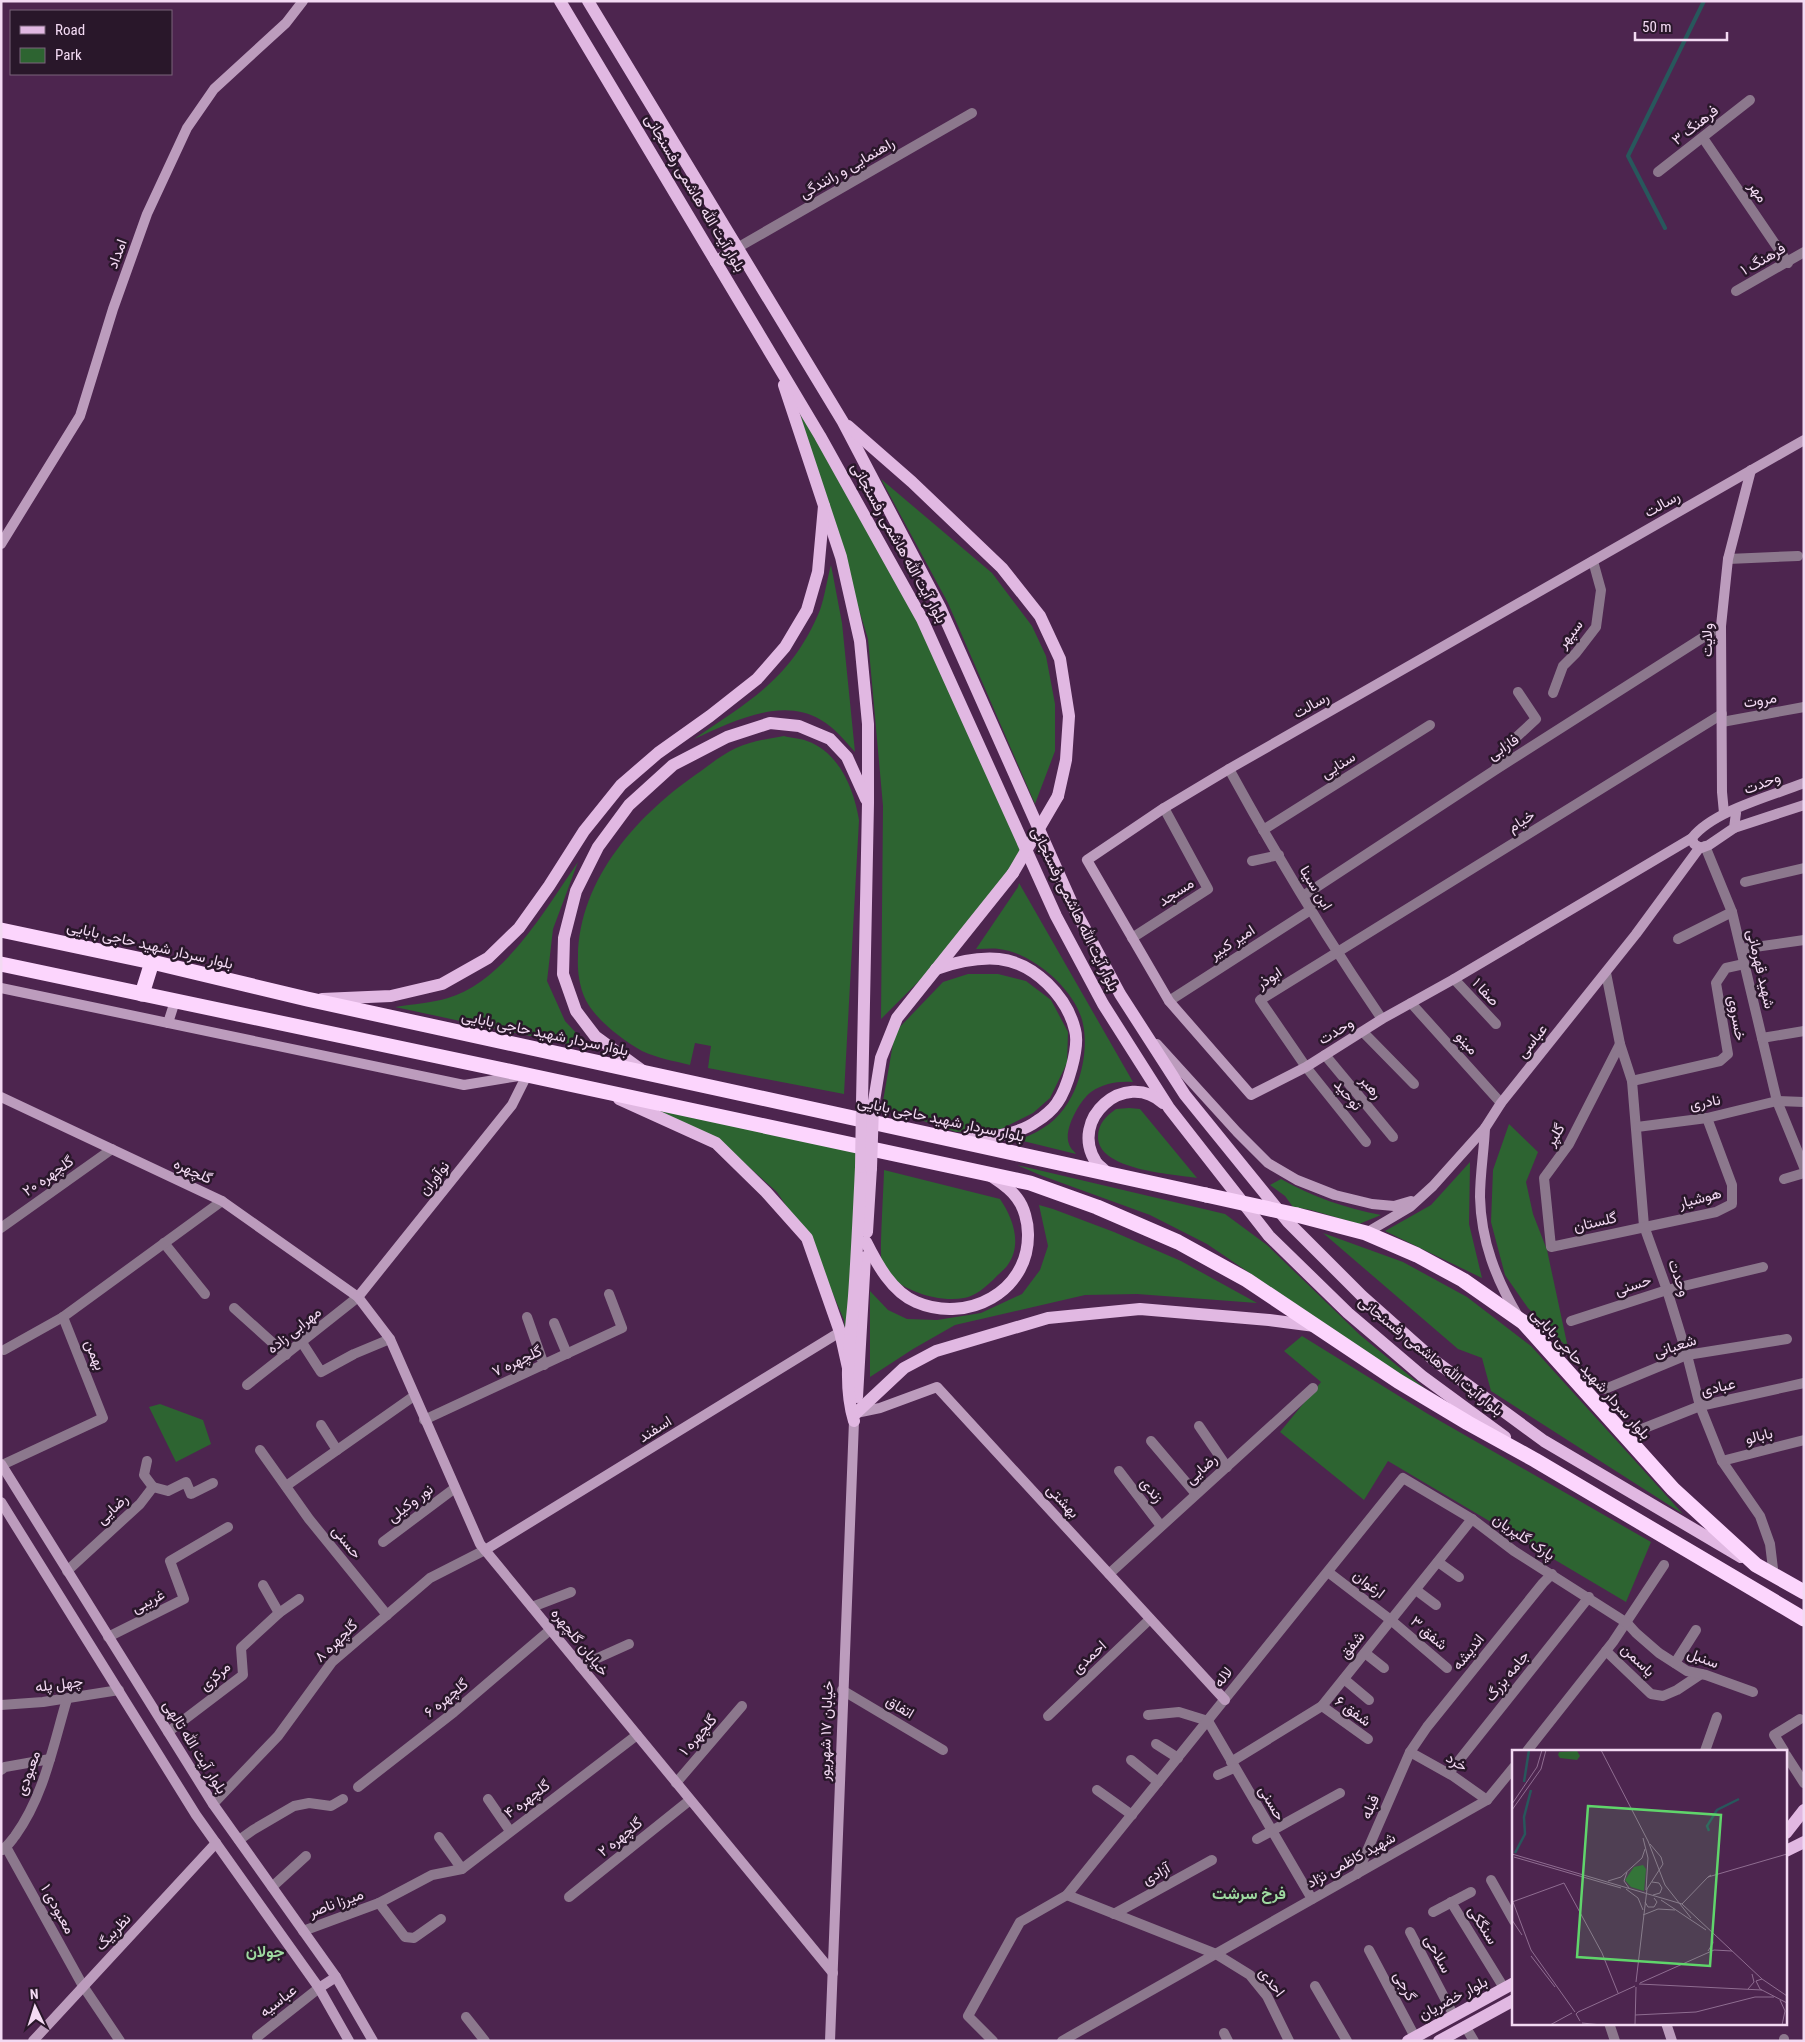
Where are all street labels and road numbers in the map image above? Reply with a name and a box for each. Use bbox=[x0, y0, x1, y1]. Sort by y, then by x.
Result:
street label: فرهنگ ۳ bbox=[1668, 101, 1722, 149]
street label: بلوار آیت الله هاشمی رفسنجانی bbox=[640, 111, 749, 276]
street label: راهنمایی و رانندگی bbox=[796, 134, 898, 203]
street label: مهر bbox=[1744, 177, 1771, 206]
street label: امداد bbox=[103, 237, 131, 271]
street label: فرهنگ ۱ bbox=[1737, 239, 1789, 279]
street label: بلوار آیت الله هاشمی رفسنجانی bbox=[846, 460, 951, 627]
street label: رسالت bbox=[1641, 487, 1683, 521]
street label: سپهر bbox=[1553, 616, 1588, 653]
street label: ولایت bbox=[1698, 623, 1716, 657]
street label: رسالت bbox=[1290, 688, 1332, 722]
street label: مروت bbox=[1742, 688, 1778, 712]
street label: فارابی bbox=[1484, 730, 1523, 765]
street label: سنایی bbox=[1317, 747, 1359, 783]
street label: وحدت bbox=[1741, 768, 1783, 798]
street label: خیام bbox=[1504, 806, 1538, 837]
street label: بلوار آیت الله هاشمی رفسنجانی bbox=[1026, 824, 1123, 995]
street label: ابن سینا bbox=[1295, 863, 1336, 914]
street label: مسجد bbox=[1155, 874, 1197, 910]
street label: بلوار سردار شهید حاجی بابایی bbox=[65, 917, 235, 974]
street label: امیر کبیر bbox=[1205, 921, 1258, 964]
street label: شهید قهرمانی bbox=[1742, 927, 1779, 1011]
street label: ابوذر bbox=[1252, 963, 1285, 993]
street label: صفا ۱ bbox=[1469, 974, 1503, 1010]
street label: خسروی bbox=[1723, 994, 1750, 1042]
street label: بلوار سردار شهید حاجی بابایی bbox=[460, 1007, 630, 1060]
street label: وحدت bbox=[1315, 1014, 1357, 1048]
street label: عباسی bbox=[1513, 1020, 1552, 1062]
street label: مینو bbox=[1452, 1028, 1482, 1058]
street label: رهبر bbox=[1355, 1071, 1386, 1103]
street label: توحید bbox=[1330, 1076, 1366, 1114]
street label: نادری bbox=[1688, 1090, 1722, 1115]
street label: بلوار سردار شهید حاجی بابایی bbox=[856, 1093, 1026, 1146]
street label: گلپر bbox=[1541, 1120, 1570, 1151]
street label: گلچهره ۲۰ bbox=[19, 1152, 78, 1201]
street label: گلچهره bbox=[170, 1154, 216, 1189]
street label: نوآوران bbox=[415, 1157, 453, 1199]
street label: هوشیار bbox=[1676, 1184, 1723, 1213]
street label: گلستان bbox=[1572, 1208, 1619, 1236]
street label: وحدت bbox=[1664, 1257, 1694, 1299]
street label: حسنی bbox=[1612, 1271, 1654, 1300]
street label: بلوار آیت الله هاشمی رفسنجانی bbox=[1354, 1292, 1507, 1421]
street label: مهرابی زاده bbox=[263, 1303, 325, 1358]
street label: بلوار سردار شهید حاجی بابایی bbox=[1527, 1305, 1655, 1444]
street label: شعبانی bbox=[1652, 1331, 1699, 1362]
street label: بهمن bbox=[80, 1337, 109, 1373]
street label: گلچهره ۷ bbox=[489, 1341, 546, 1381]
street label: عبادی bbox=[1699, 1374, 1737, 1401]
street label: اسفند bbox=[635, 1412, 675, 1446]
street label: بابالو bbox=[1743, 1424, 1775, 1448]
street label: رضایی bbox=[1181, 1450, 1221, 1489]
street label: زندی bbox=[1136, 1474, 1167, 1507]
street label: نور وکیلی bbox=[384, 1480, 437, 1527]
street label: بهشتی bbox=[1042, 1480, 1083, 1522]
street label: رضایی bbox=[92, 1490, 132, 1529]
street label: پارک گلپریان bbox=[1489, 1510, 1558, 1565]
street label: حسنی bbox=[327, 1522, 366, 1563]
street label: ارغوان bbox=[1349, 1566, 1389, 1602]
street label: غریبی bbox=[128, 1585, 168, 1618]
street label: خیابان گلچهره bbox=[546, 1604, 613, 1680]
street label: شفق ۳ bbox=[1406, 1612, 1451, 1655]
street label: گلچهره ۸ bbox=[311, 1616, 362, 1667]
street label: شفق bbox=[1336, 1628, 1369, 1663]
street label: اندیشه bbox=[1448, 1630, 1488, 1674]
street label: احمدی bbox=[1068, 1637, 1111, 1678]
street label: یاسمن bbox=[1617, 1640, 1659, 1681]
street label: سنبل bbox=[1685, 1644, 1721, 1672]
street label: جامه بزرگ bbox=[1481, 1647, 1533, 1705]
street label: مرکزی bbox=[196, 1658, 235, 1695]
street label: لاله bbox=[1210, 1663, 1236, 1691]
street label: چهل پله bbox=[34, 1672, 84, 1697]
street label: گلچهره ۶ bbox=[420, 1675, 473, 1722]
street label: خیابان ۱۷ شهریور bbox=[815, 1681, 837, 1782]
street label: اتفاق bbox=[883, 1692, 917, 1722]
street label: شفق ۶ bbox=[1331, 1692, 1375, 1731]
street label: بلوار آیت الله تالهی bbox=[158, 1697, 231, 1798]
street label: گلچهره ۱ bbox=[675, 1711, 722, 1760]
street label: معبودی bbox=[12, 1748, 45, 1798]
street label: خرد bbox=[1443, 1749, 1471, 1775]
street label: گلچهره ۴ bbox=[501, 1776, 554, 1823]
street label: حسنی bbox=[1254, 1782, 1289, 1824]
street label: قبله bbox=[1357, 1792, 1383, 1822]
street label: گلچهره ۲ bbox=[594, 1813, 647, 1861]
street label: شهید کاظمی نژاد bbox=[1303, 1828, 1399, 1893]
street label: آزادی bbox=[1139, 1858, 1175, 1890]
street label: معبودی ۱ bbox=[36, 1881, 79, 1937]
street label: میرزا ناصر bbox=[305, 1885, 366, 1922]
street label: سنگکی bbox=[1463, 1902, 1502, 1948]
street label: نظربیگ bbox=[91, 1910, 135, 1954]
street label: سلاحی bbox=[1420, 1932, 1456, 1977]
street label: احدی bbox=[1254, 1964, 1289, 2001]
street label: گرجی bbox=[1389, 1968, 1420, 2005]
street label: بلوار خضریان bbox=[1415, 1972, 1491, 2024]
street label: عباسیه bbox=[256, 1981, 300, 2021]

